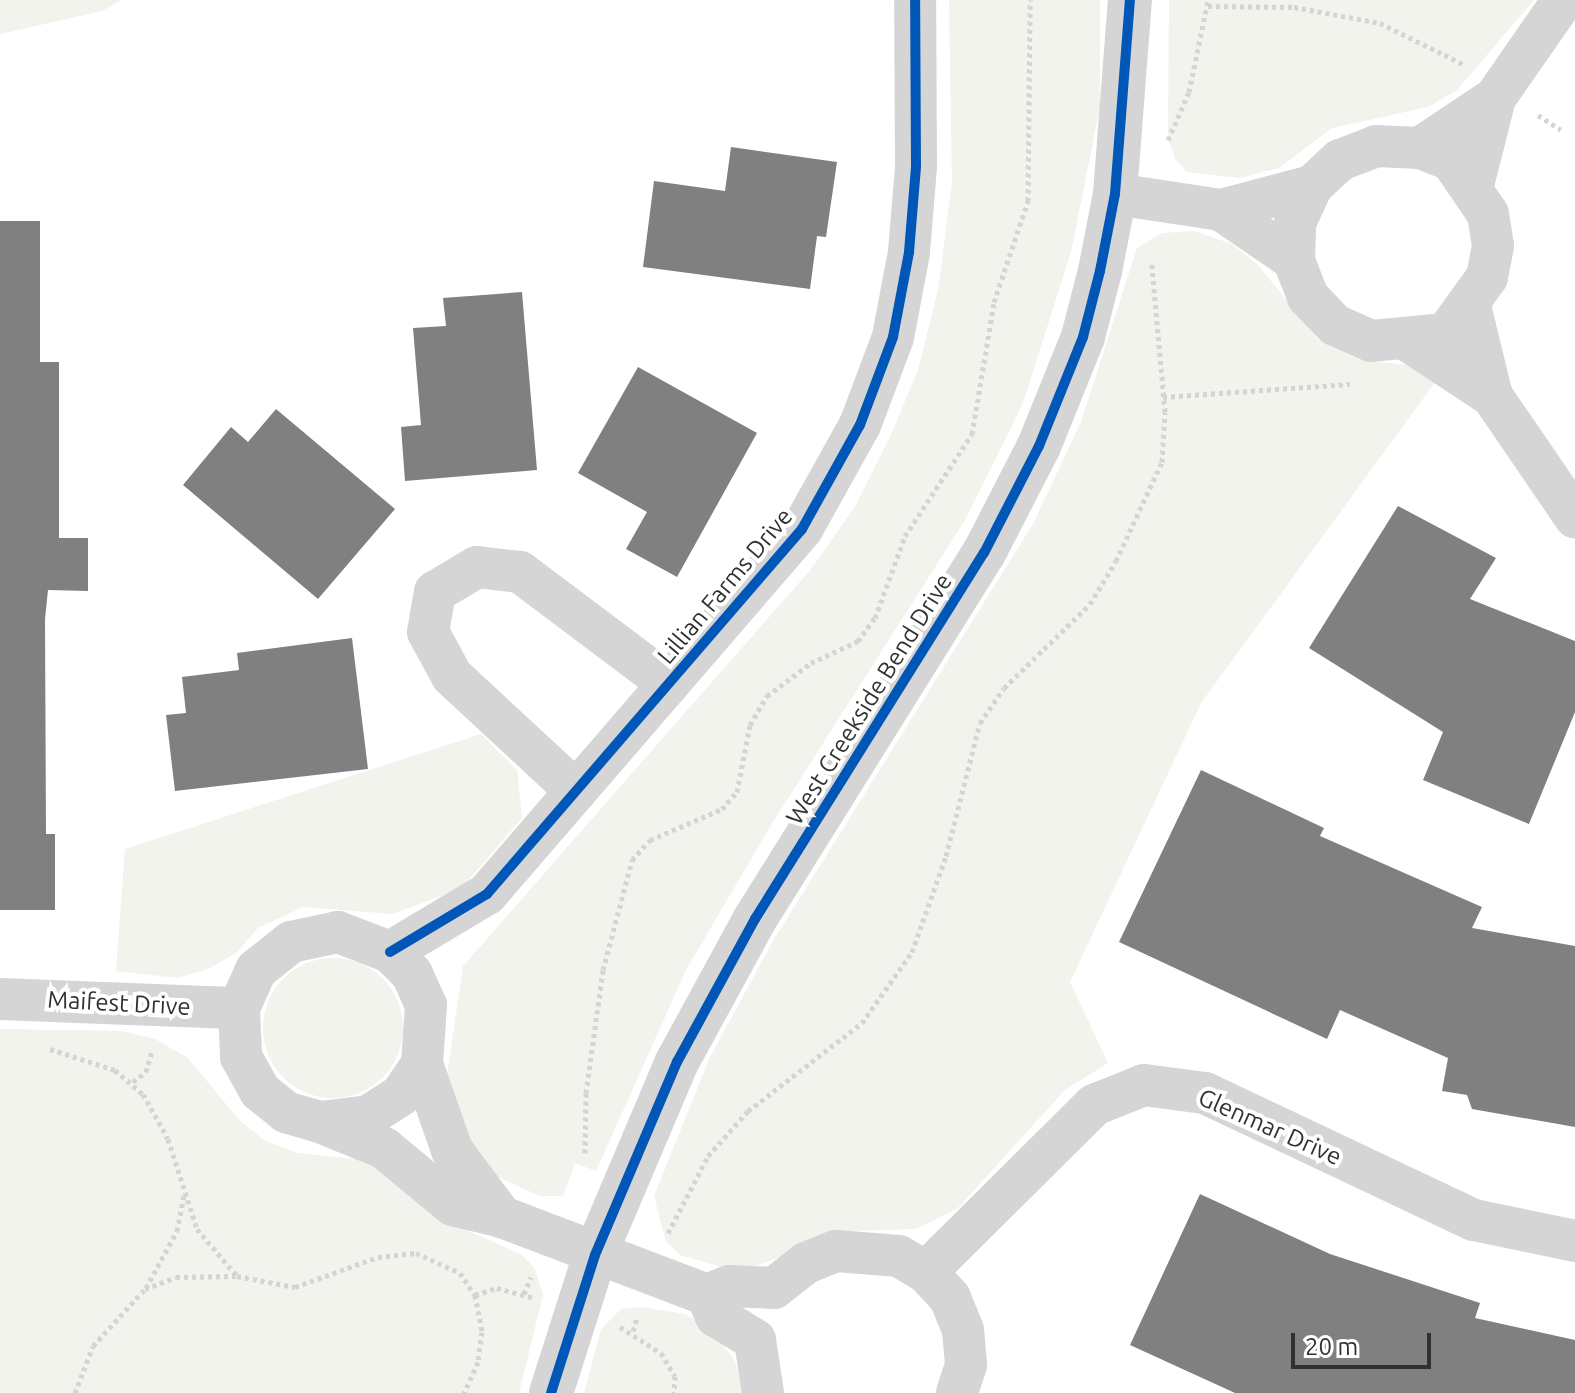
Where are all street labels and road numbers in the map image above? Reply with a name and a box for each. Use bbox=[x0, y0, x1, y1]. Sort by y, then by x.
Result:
street label: Lillian Farms Drive bbox=[651, 502, 799, 670]
street label: West Creekside Bend Drive bbox=[780, 568, 958, 830]
street label: Maifest Drive bbox=[47, 985, 191, 1021]
street label: Glenmar Drive bbox=[1194, 1083, 1346, 1171]

